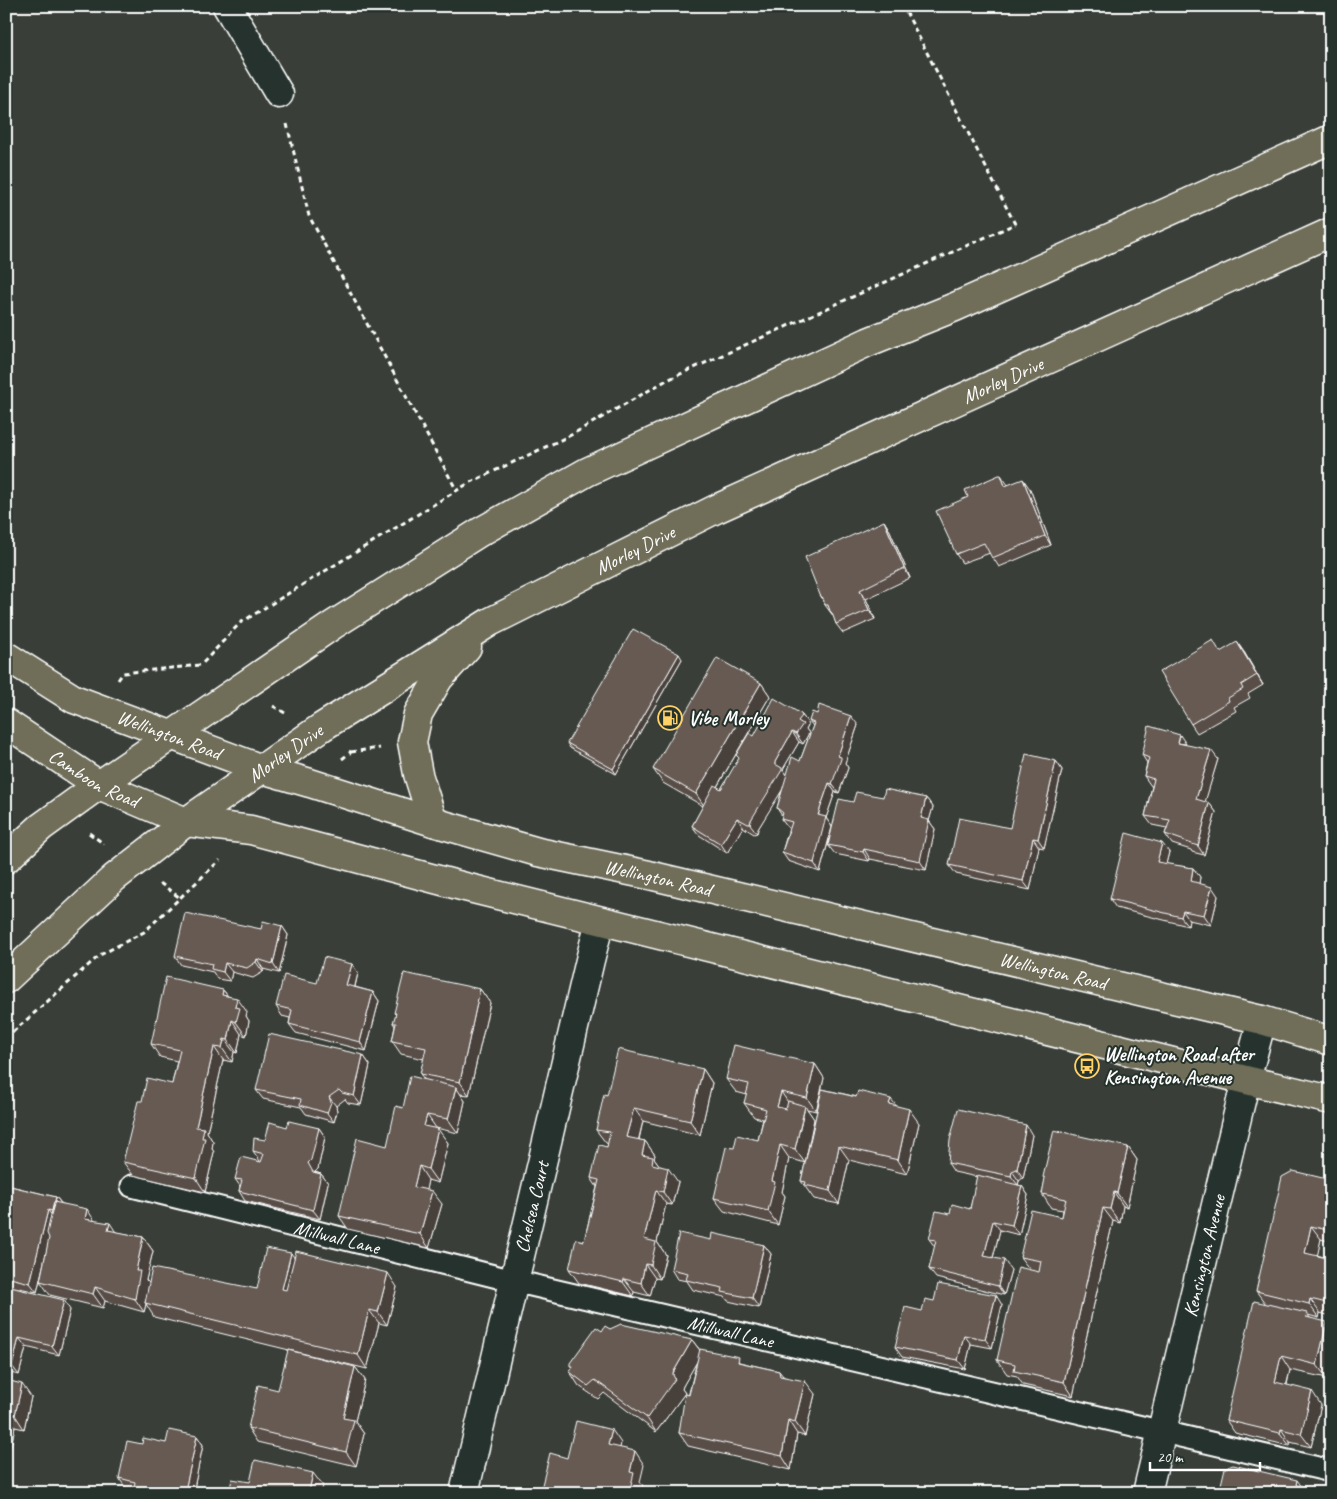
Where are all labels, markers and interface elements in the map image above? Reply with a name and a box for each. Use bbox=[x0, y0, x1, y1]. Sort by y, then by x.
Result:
street label: Morley Drive bbox=[958, 350, 1048, 409]
street label: Morley Drive bbox=[591, 518, 680, 580]
street label: Wellington Road bbox=[114, 704, 228, 766]
fuel station icon: Vibe Morley bbox=[657, 705, 683, 731]
place label: Vibe Morley bbox=[688, 706, 770, 731]
street label: Morley Drive bbox=[243, 717, 329, 788]
street label: Camboon Road bbox=[44, 743, 145, 814]
street label: Wellington Road bbox=[602, 854, 717, 903]
street label: Wellington Road bbox=[997, 946, 1112, 996]
place label: Wellington Road after Kensington Avenue bbox=[1104, 1042, 1257, 1090]
bus stop icon: Wellington Road after Kensington Avenue bbox=[1074, 1053, 1100, 1079]
street label: Chelsea Court bbox=[509, 1157, 555, 1255]
street label: Kensington Avenue bbox=[1177, 1191, 1231, 1319]
street label: Millwall Lane bbox=[291, 1214, 384, 1260]
street label: Millwall Lane bbox=[685, 1309, 777, 1354]
scale bar bbox=[1150, 1439, 1260, 1471]
text: 20 m bbox=[1157, 1448, 1184, 1467]

